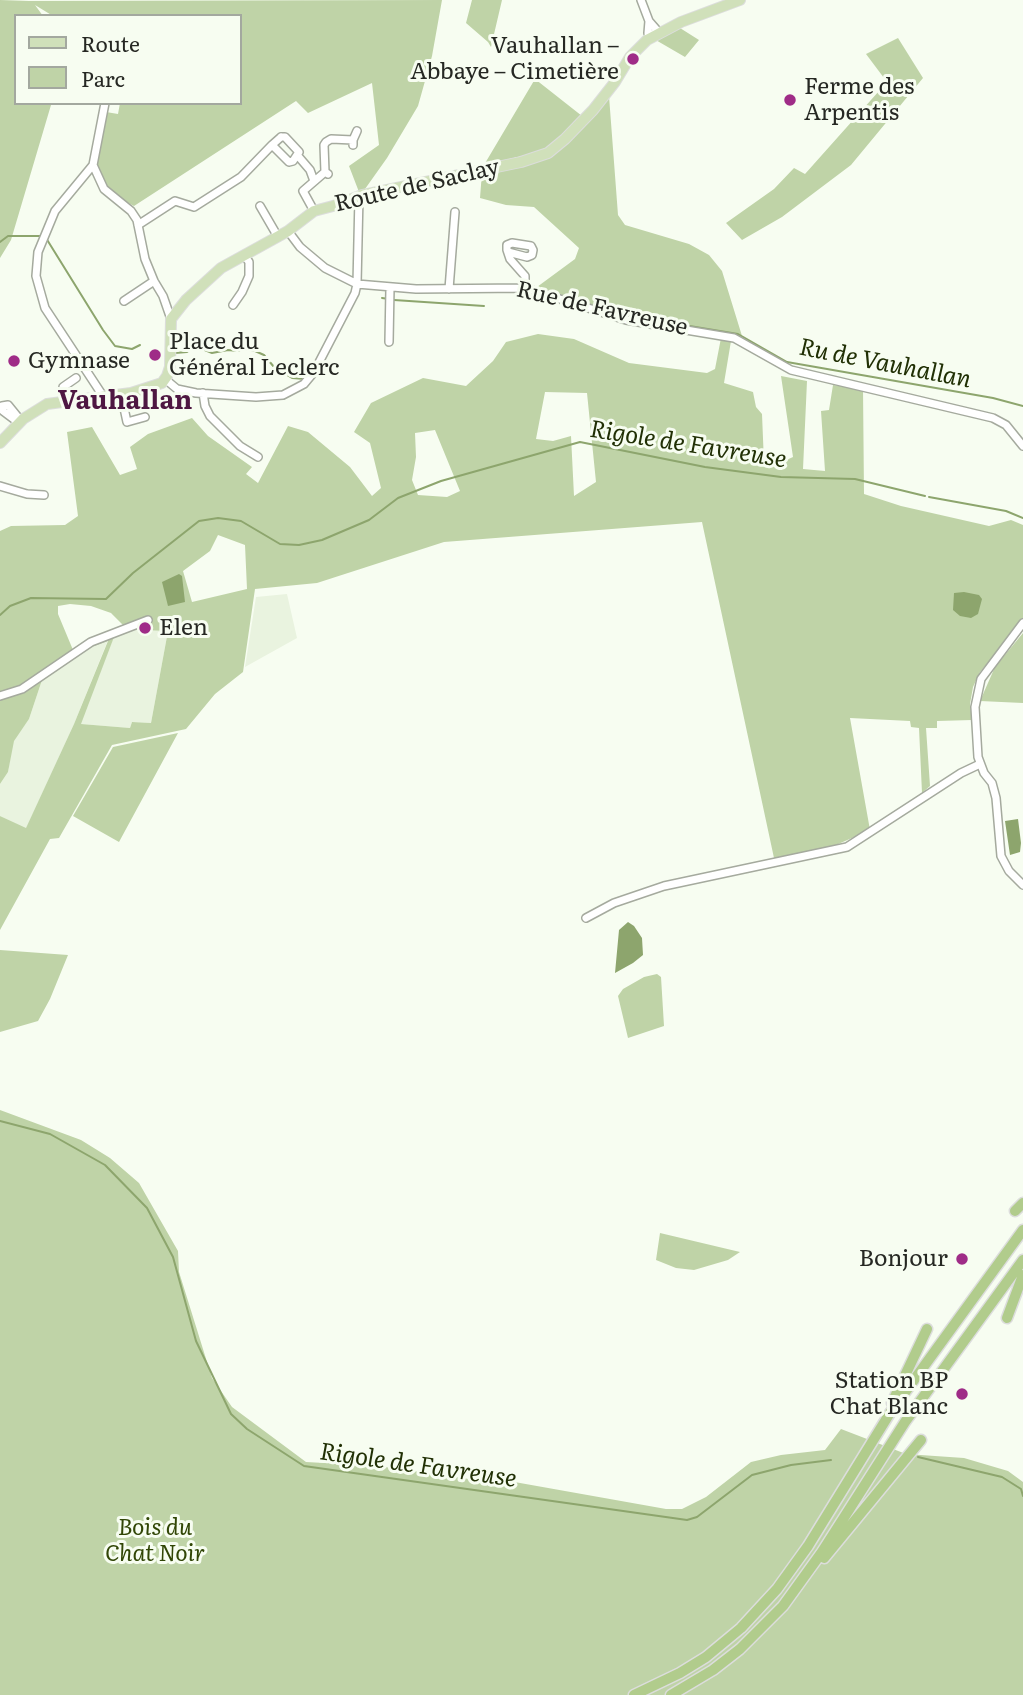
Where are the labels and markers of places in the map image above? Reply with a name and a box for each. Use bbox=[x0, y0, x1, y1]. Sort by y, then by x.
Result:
place label: Vauhallan – Abbaye – Cimetière bbox=[410, 32, 619, 86]
marker: Vauhallan – Abbaye – Cimetière bbox=[625, 51, 641, 67]
place label: Ferme des Arpentis bbox=[804, 73, 914, 127]
marker: Ferme des Arpentis bbox=[782, 92, 798, 108]
place label: Place du Général Leclerc bbox=[169, 328, 340, 382]
place label: Gymnase bbox=[28, 347, 130, 375]
marker: Place du Général Leclerc bbox=[147, 347, 163, 363]
marker: Gymnase bbox=[6, 353, 22, 369]
place label: Elen bbox=[159, 614, 208, 642]
marker: Elen bbox=[137, 620, 153, 636]
place label: Bonjour bbox=[859, 1245, 948, 1273]
marker: Bonjour bbox=[954, 1251, 970, 1267]
place label: Station BP Chat Blanc bbox=[830, 1367, 948, 1421]
marker: Station BP Chat Blanc bbox=[954, 1386, 970, 1402]

